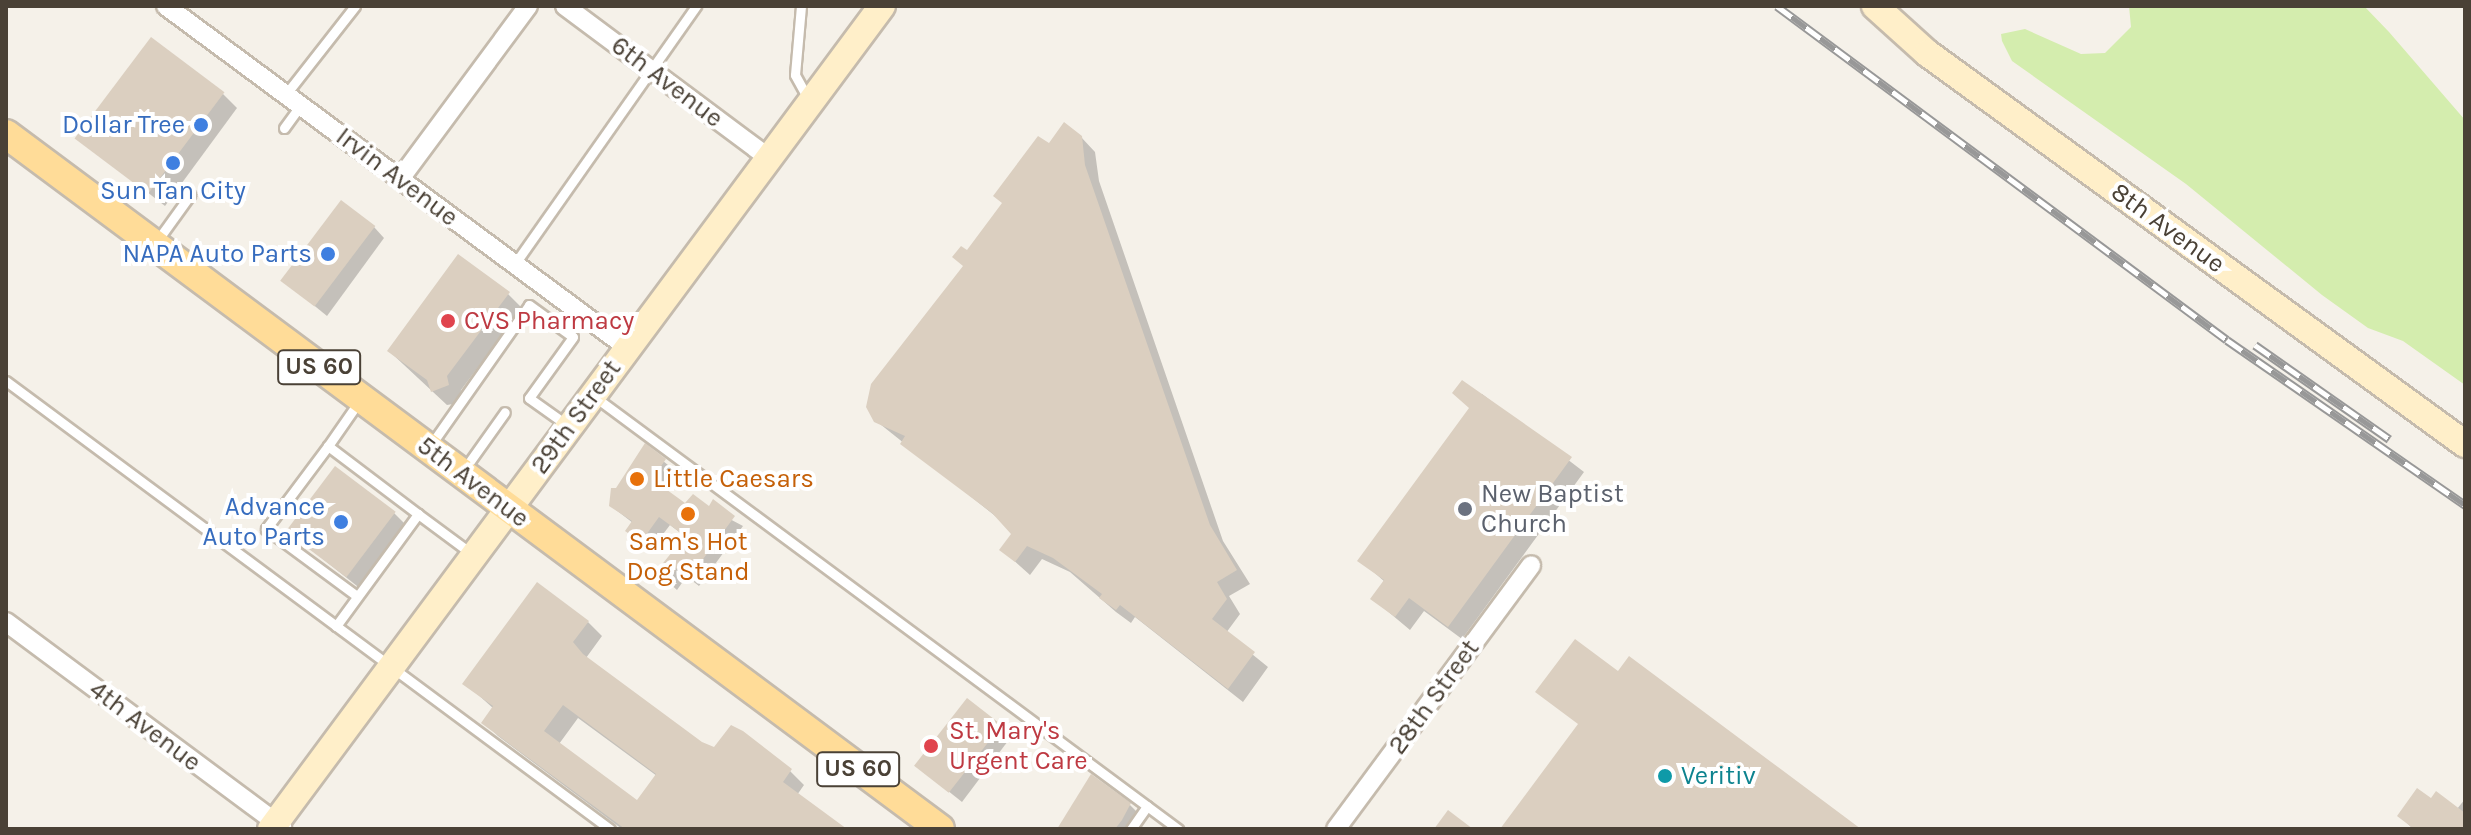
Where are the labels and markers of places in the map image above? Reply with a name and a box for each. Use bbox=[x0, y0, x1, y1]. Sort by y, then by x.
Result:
place label: Dollar Tree bbox=[62, 109, 185, 141]
marker: Dollar Tree bbox=[192, 116, 210, 134]
marker: Sun Tan City bbox=[164, 154, 182, 172]
place label: Sun Tan City bbox=[100, 175, 246, 207]
place label: NAPA Auto Parts bbox=[122, 238, 312, 270]
marker: NAPA Auto Parts bbox=[319, 245, 337, 263]
place label: CVS Pharmacy bbox=[464, 305, 634, 337]
marker: CVS Pharmacy bbox=[439, 312, 457, 330]
place label: Little Caesars bbox=[653, 463, 814, 495]
marker: Little Caesars bbox=[628, 470, 646, 488]
place label: New Baptist Church bbox=[1481, 478, 1624, 540]
place label: Advance Auto Parts bbox=[203, 491, 325, 552]
marker: New Baptist Church bbox=[1456, 500, 1474, 518]
marker: Sam's Hot Dog Stand bbox=[679, 505, 697, 523]
marker: Advance Auto Parts bbox=[332, 513, 350, 531]
place label: Sam's Hot Dog Stand bbox=[626, 526, 750, 588]
place label: St. Mary's Urgent Care bbox=[949, 715, 1088, 776]
marker: St. Mary's Urgent Care bbox=[920, 735, 942, 757]
place label: Veritiv bbox=[1681, 760, 1756, 792]
marker: Veritiv bbox=[1656, 767, 1674, 785]

